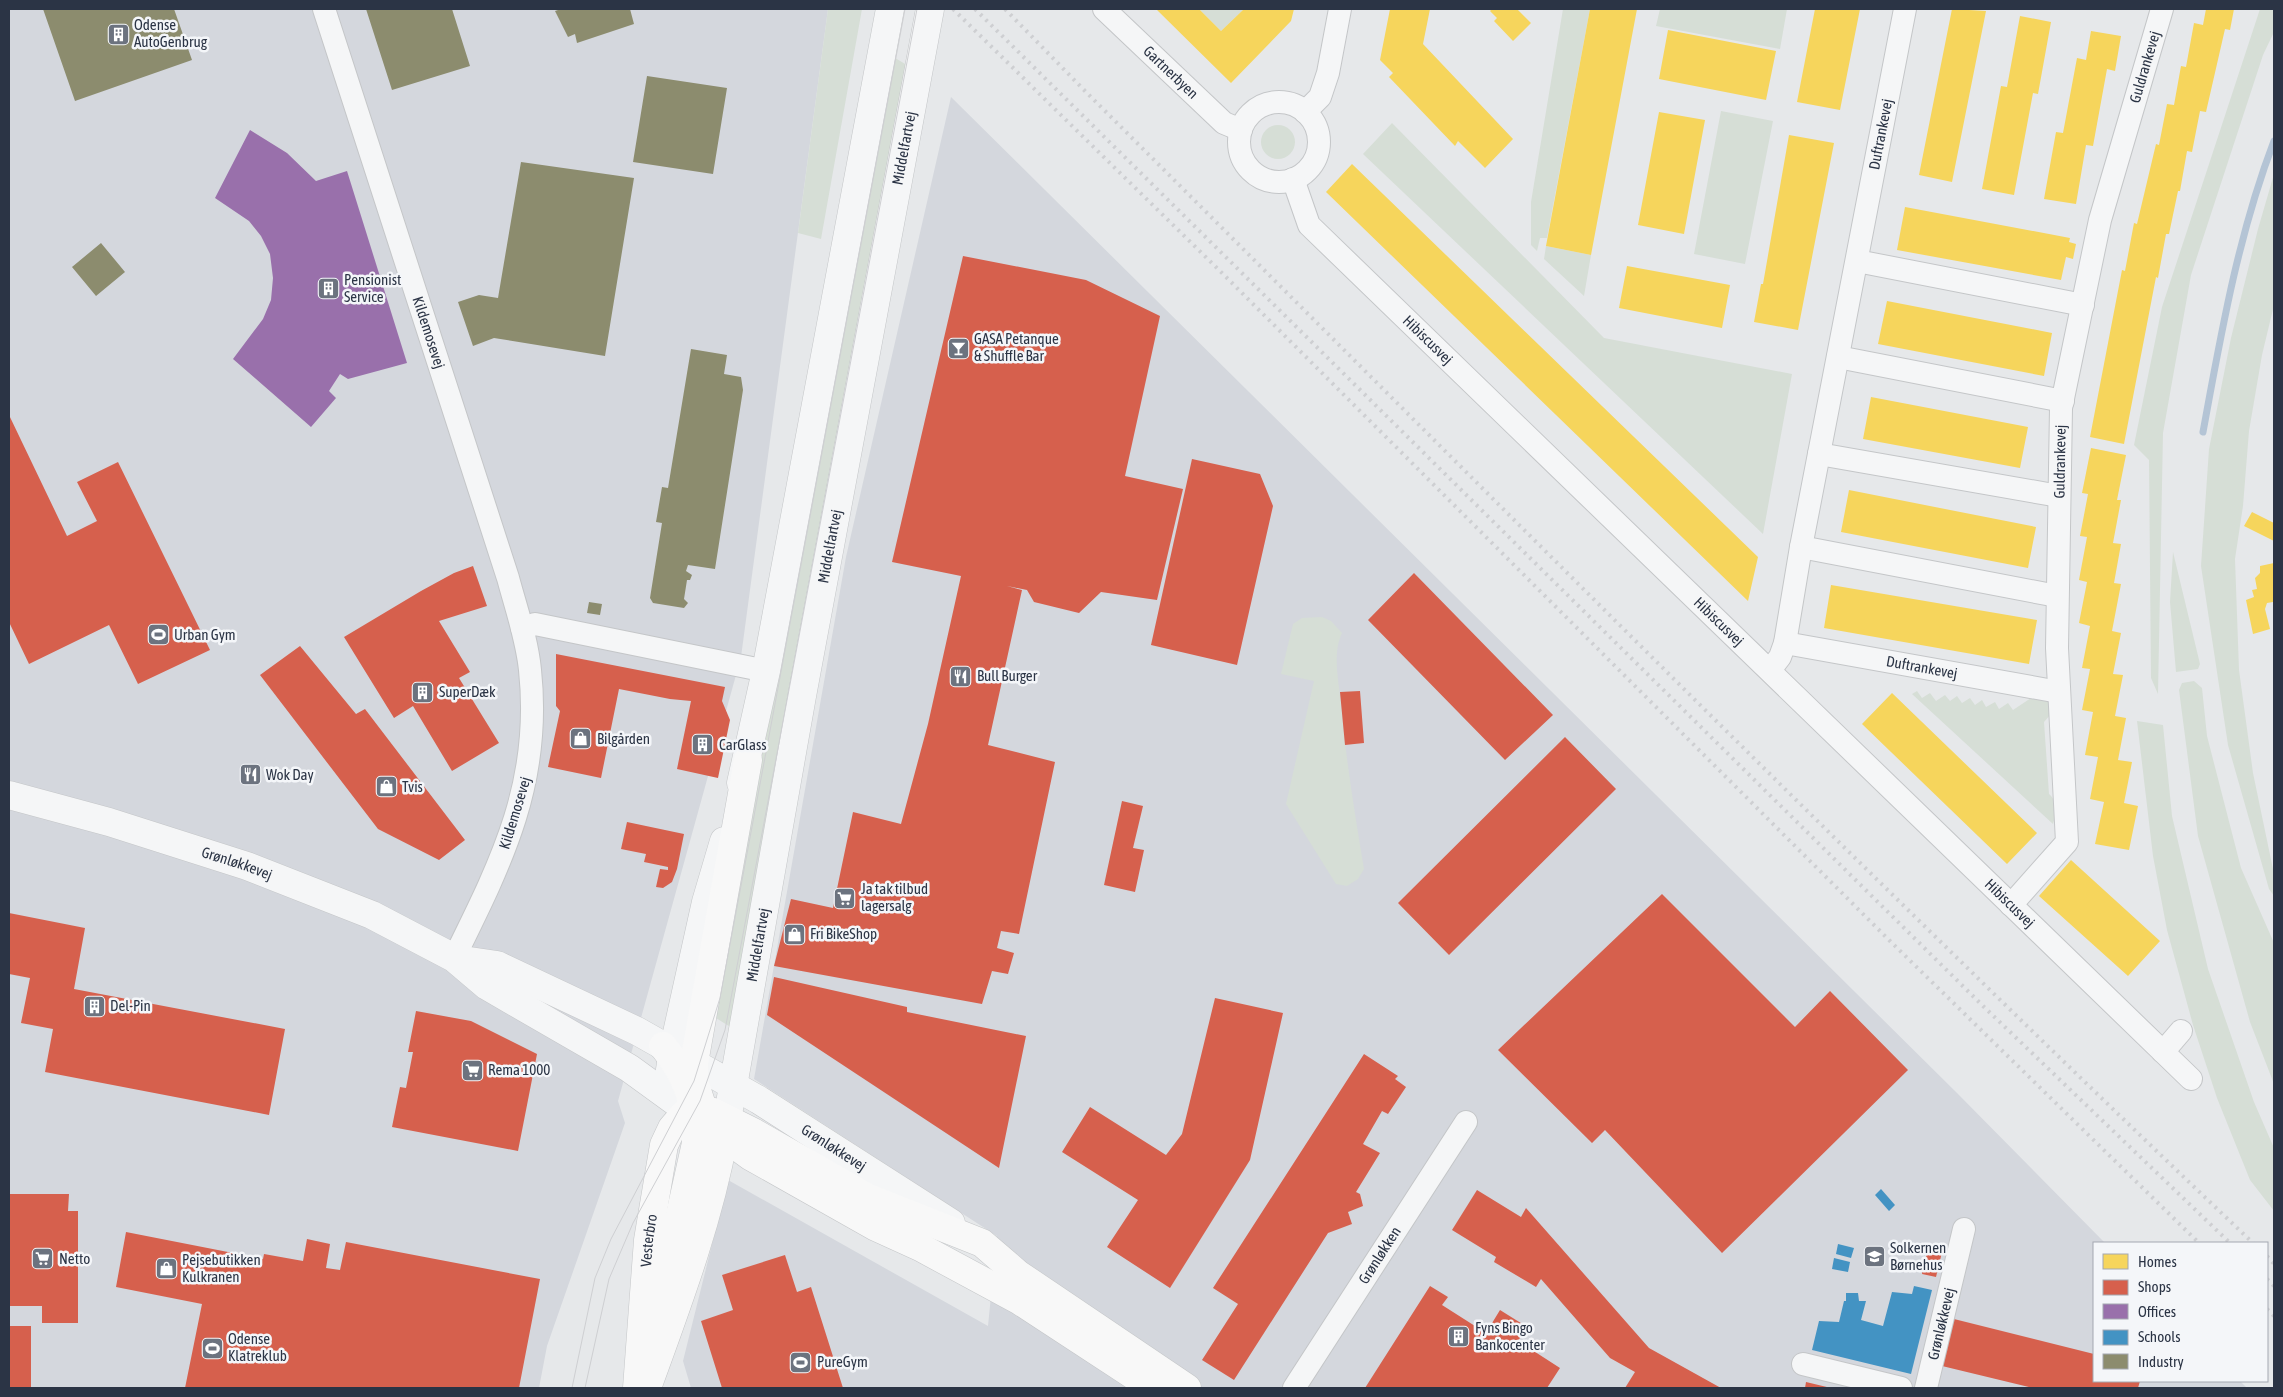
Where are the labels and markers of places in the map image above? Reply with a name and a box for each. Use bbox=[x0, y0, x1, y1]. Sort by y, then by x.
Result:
place label: Odense AutoGenbrug bbox=[134, 16, 208, 50]
building icon: Odense AutoGenbrug bbox=[106, 22, 130, 46]
place label: Pensionist Service bbox=[344, 271, 401, 305]
building icon: Pensionist Service bbox=[316, 277, 340, 301]
place label: GASA Petanque & Shuffle Bar bbox=[974, 330, 1059, 364]
bar icon: GASA Petanque & Shuffle Bar bbox=[946, 336, 970, 360]
sports icon: Urban Gym bbox=[146, 623, 170, 647]
place label: Urban Gym bbox=[174, 626, 236, 643]
restaurant icon: Bull Burger bbox=[949, 664, 973, 688]
place label: Bull Burger bbox=[977, 667, 1038, 684]
building icon: SuperDæk bbox=[411, 680, 435, 704]
place label: SuperDæk bbox=[439, 683, 496, 700]
shop icon: Bilgården bbox=[569, 727, 593, 751]
place label: Bilgården bbox=[597, 730, 650, 747]
building icon: CarGlass bbox=[691, 733, 715, 757]
place label: CarGlass bbox=[719, 736, 767, 753]
restaurant icon: Wok Day bbox=[238, 763, 262, 787]
place label: Wok Day bbox=[266, 766, 314, 783]
shop icon: Tvis bbox=[374, 775, 398, 799]
place label: Tvis bbox=[402, 778, 423, 795]
place label: Ja tak tilbud lagersalg bbox=[861, 880, 928, 914]
supermarket icon: Ja tak tilbud lagersalg bbox=[833, 886, 857, 910]
shop icon: Fri BikeShop bbox=[782, 922, 806, 946]
place label: Fri BikeShop bbox=[810, 925, 877, 942]
building icon: Del-Pin bbox=[82, 994, 106, 1018]
place label: Del-Pin bbox=[110, 997, 151, 1014]
supermarket icon: Rema 1000 bbox=[460, 1058, 484, 1082]
place label: Rema 1000 bbox=[488, 1061, 550, 1078]
place label: Solkernen Børnehus bbox=[1890, 1239, 1946, 1273]
school or university icon: Solkernen Børnehus bbox=[1862, 1245, 1886, 1269]
supermarket icon: Netto bbox=[31, 1247, 55, 1271]
place label: Netto bbox=[59, 1250, 90, 1267]
place label: Pejsebutikken Kulkranen bbox=[182, 1251, 261, 1285]
shop icon: Pejsebutikken Kulkranen bbox=[154, 1257, 178, 1281]
place label: Fyns Bingo Bankocenter bbox=[1475, 1319, 1545, 1353]
building icon: Fyns Bingo Bankocenter bbox=[1447, 1325, 1471, 1349]
place label: Odense Klatreklub bbox=[228, 1330, 287, 1364]
sports icon: Odense Klatreklub bbox=[200, 1336, 224, 1360]
sports icon: PureGym bbox=[789, 1350, 813, 1374]
place label: PureGym bbox=[817, 1353, 868, 1370]

